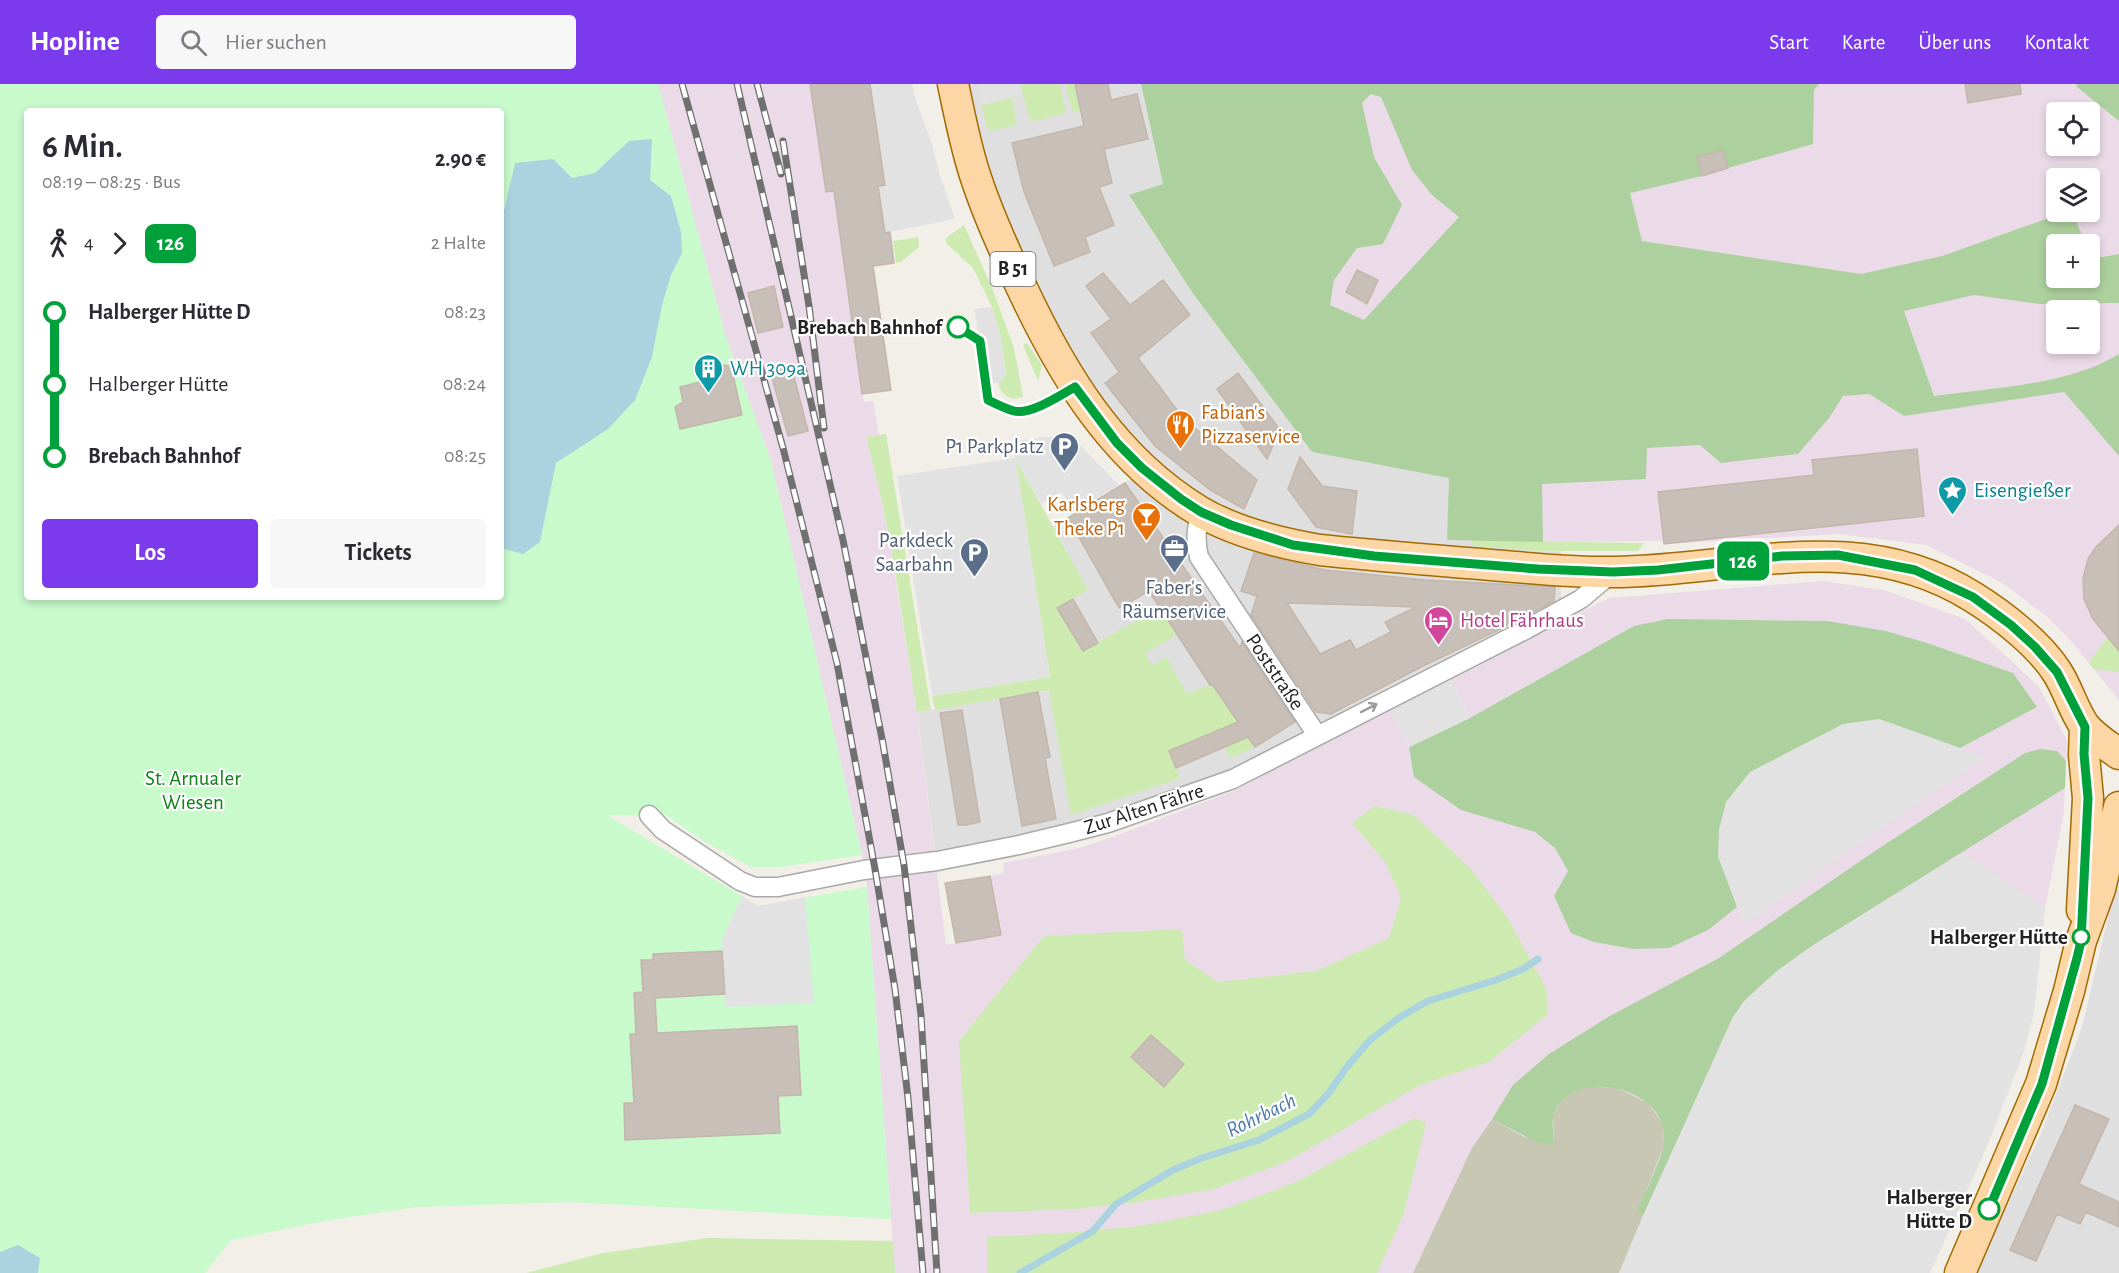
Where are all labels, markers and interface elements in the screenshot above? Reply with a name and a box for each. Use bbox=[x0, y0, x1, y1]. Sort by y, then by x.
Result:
search box bbox=[156, 15, 576, 69]
icon: search bbox=[177, 26, 210, 59]
text: Hopline bbox=[30, 28, 120, 56]
text: Hier suchen bbox=[225, 31, 327, 53]
text: Start bbox=[1769, 32, 1809, 53]
text: Karte bbox=[1842, 32, 1885, 53]
text: Über uns bbox=[1918, 32, 1991, 53]
text: Kontakt bbox=[2024, 32, 2089, 53]
map controls bbox=[2046, 102, 2100, 354]
button: locate bbox=[2046, 102, 2100, 156]
text: 6 Min. bbox=[42, 131, 123, 164]
text: 2.90 € bbox=[435, 148, 486, 170]
button: layers bbox=[2046, 168, 2100, 222]
text: 08:19 – 08:25 · Bus bbox=[42, 172, 181, 192]
icon: walk bbox=[42, 227, 75, 260]
icon: forward bbox=[103, 227, 136, 260]
text: 4 bbox=[84, 233, 94, 253]
text: 126 bbox=[157, 233, 184, 254]
text: 2 Halte bbox=[431, 233, 486, 253]
button: + bbox=[2046, 234, 2100, 288]
road number: B 51 bbox=[990, 252, 1036, 286]
button: − bbox=[2046, 300, 2100, 354]
text: Halberger Hütte D bbox=[88, 301, 250, 323]
text: 08:23 bbox=[444, 302, 486, 322]
marker: Brebach Bahnhof bbox=[947, 316, 969, 338]
place label: Brebach Bahnhof bbox=[797, 317, 944, 338]
building icon: WH 309a bbox=[693, 352, 725, 394]
place label: WH 309a bbox=[730, 358, 806, 379]
text: Halberger Hütte bbox=[88, 373, 228, 395]
text: 08:24 bbox=[443, 374, 486, 394]
place label: Fabian's Pizzaservice bbox=[1201, 402, 1300, 447]
restaurant icon: Fabian's Pizzaservice bbox=[1164, 408, 1196, 450]
parking icon: P1 Parkplatz bbox=[1049, 430, 1081, 472]
place label: P1 Parkplatz bbox=[945, 436, 1044, 457]
text: Brebach Bahnhof bbox=[88, 445, 240, 467]
text: 08:25 bbox=[444, 446, 486, 466]
place icon: Eisengießer bbox=[1937, 474, 1969, 516]
place label: Eisengießer bbox=[1974, 480, 2071, 501]
place label: Karlsberg Theke P1 bbox=[1047, 494, 1126, 539]
bar icon: Karlsberg Theke P1 bbox=[1130, 500, 1162, 542]
button: Los bbox=[42, 519, 258, 588]
button: Tickets bbox=[270, 519, 486, 588]
place label: Parkdeck Saarbahn bbox=[875, 530, 953, 575]
office icon: Faber's Räumservice bbox=[1158, 532, 1190, 574]
parking icon: Parkdeck Saarbahn bbox=[958, 536, 990, 578]
line badge: 126 bbox=[1708, 542, 1778, 580]
text: 126 bbox=[1729, 551, 1757, 572]
place label: Faber's Räumservice bbox=[1122, 577, 1226, 622]
hotel icon: Hotel Fährhaus bbox=[1423, 604, 1455, 646]
place label: Hotel Fährhaus bbox=[1460, 610, 1584, 631]
street label: Poststraße bbox=[1242, 630, 1308, 714]
one-way arrow bbox=[1360, 702, 1378, 714]
park label: St. Arnualer Wiesen bbox=[145, 768, 241, 813]
street label: Zur Alten Fähre bbox=[1082, 780, 1206, 838]
place label: Halberger Hütte bbox=[1930, 927, 2068, 948]
marker: Halberger Hütte bbox=[2072, 928, 2090, 946]
water label: Rohrbach bbox=[1223, 1089, 1299, 1141]
place label: Halberger Hütte D bbox=[1886, 1187, 1973, 1232]
marker: Halberger Hütte D bbox=[1978, 1198, 2000, 1220]

